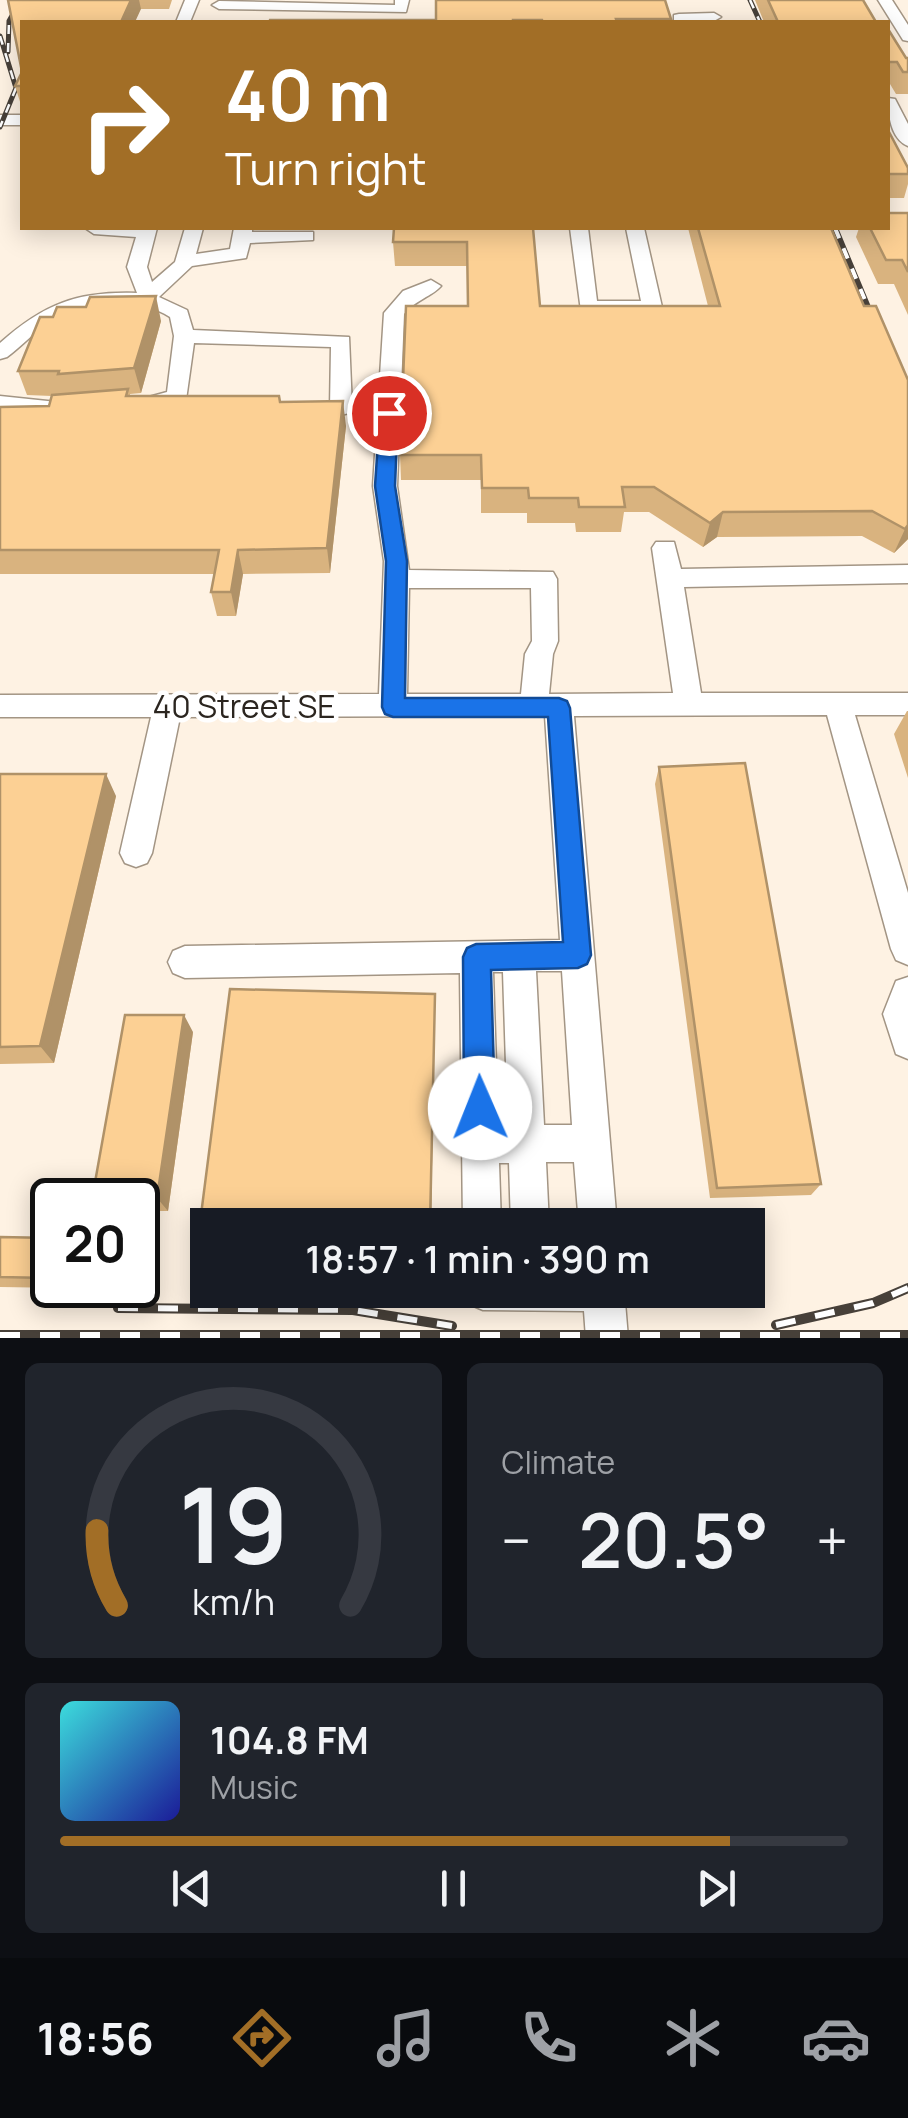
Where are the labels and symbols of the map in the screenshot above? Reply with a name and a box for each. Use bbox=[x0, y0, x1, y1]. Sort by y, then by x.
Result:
pin bbox=[347, 371, 432, 456]
street label: 40 Street SE bbox=[152, 684, 336, 728]
position arrow bbox=[428, 1056, 532, 1160]
speed limit sign: 20 bbox=[30, 1178, 160, 1308]

